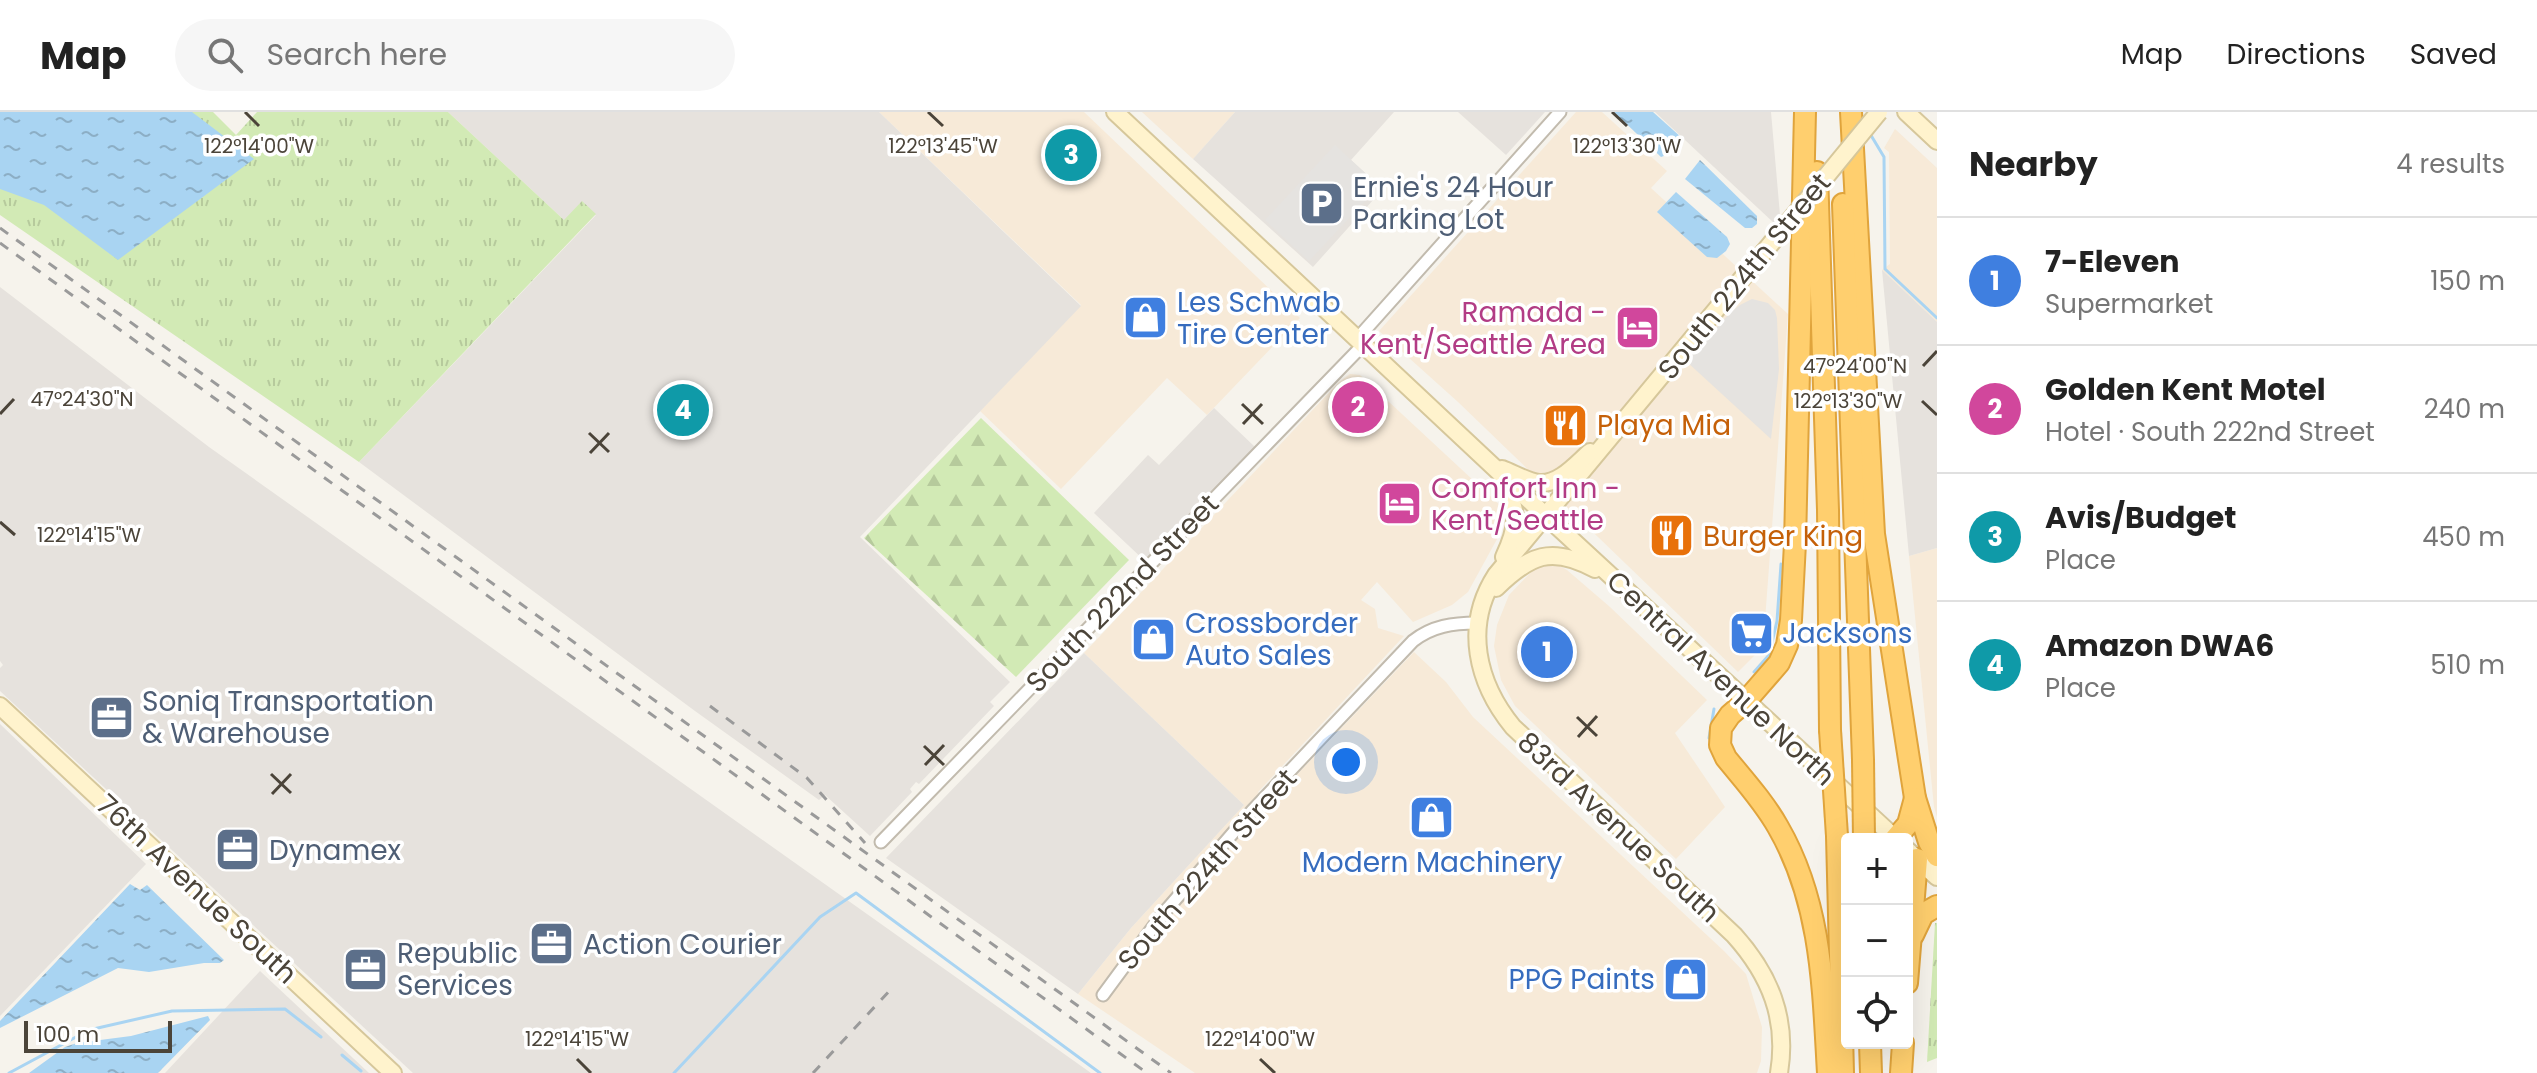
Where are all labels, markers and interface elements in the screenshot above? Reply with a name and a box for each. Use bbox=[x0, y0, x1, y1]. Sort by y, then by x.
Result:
search box bbox=[175, 19, 735, 91]
text: Map bbox=[40, 29, 127, 82]
icon: search bbox=[203, 33, 247, 77]
text: Search here bbox=[267, 33, 447, 76]
text: Map bbox=[2121, 35, 2183, 74]
text: Directions bbox=[2227, 35, 2366, 74]
text: Saved bbox=[2410, 35, 2497, 74]
pin: 3 bbox=[1045, 125, 1097, 185]
text: 122°14'00"W bbox=[204, 132, 315, 160]
text: 122°13'45"W bbox=[888, 132, 998, 160]
text: 122°13'30"W bbox=[1573, 132, 1682, 160]
text: Nearby bbox=[1969, 140, 2098, 188]
text: 4 results bbox=[2396, 146, 2505, 182]
street label: South 224th Street bbox=[1649, 165, 1840, 388]
place label: Ernie's 24 Hour Parking Lot bbox=[1353, 168, 1553, 239]
parking icon: Ernie's 24 Hour Parking Lot bbox=[1298, 179, 1346, 227]
text: 7-Eleven bbox=[2045, 240, 2180, 283]
text: 1 bbox=[1990, 263, 2000, 299]
text: 150 m bbox=[2430, 263, 2505, 299]
place label: Les Schwab Tire Center bbox=[1177, 283, 1341, 354]
text: Supermarket bbox=[2045, 286, 2213, 322]
place label: Ramada - Kent/Seattle Area bbox=[1360, 293, 1606, 364]
shop icon: Les Schwab Tire Center bbox=[1122, 294, 1170, 342]
hotel icon: Ramada - Kent/Seattle Area bbox=[1613, 304, 1661, 352]
text: 47°24'00"N bbox=[1803, 352, 1907, 380]
text: Golden Kent Motel bbox=[2045, 368, 2326, 411]
pin: 2 bbox=[1332, 377, 1384, 437]
pin: 4 bbox=[657, 380, 709, 440]
text: 47°24'30"N bbox=[30, 385, 134, 413]
text: 122°13'30"W bbox=[1794, 387, 1903, 415]
text: 2 bbox=[1988, 391, 2002, 427]
text: 240 m bbox=[2424, 391, 2505, 427]
restaurant icon: Playa Mia bbox=[1542, 401, 1590, 449]
place label: Playa Mia bbox=[1597, 406, 1731, 445]
text: Hotel · South 222nd Street bbox=[2045, 414, 2375, 450]
place label: Comfort Inn - Kent/Seattle bbox=[1431, 469, 1620, 540]
hotel icon: Comfort Inn - Kent/Seattle bbox=[1376, 480, 1424, 528]
street label: South 222nd Street bbox=[1017, 485, 1228, 701]
text: Avis/Budget bbox=[2045, 496, 2236, 539]
restaurant icon: Burger King bbox=[1648, 512, 1696, 560]
place label: Burger King bbox=[1703, 517, 1863, 556]
text: 3 bbox=[1987, 519, 2003, 555]
text: 450 m bbox=[2422, 519, 2505, 555]
text: 122°14'15"W bbox=[37, 521, 142, 549]
text: Place bbox=[2045, 542, 2116, 578]
street label: Central Avenue North bbox=[1598, 562, 1844, 795]
place label: Crossborder Auto Sales bbox=[1185, 604, 1358, 675]
supermarket icon: Jacksons bbox=[1727, 609, 1775, 657]
place label: Jacksons bbox=[1782, 614, 1912, 653]
shop icon: Crossborder Auto Sales bbox=[1130, 615, 1178, 663]
pin: 1 bbox=[1521, 622, 1573, 682]
text: Amazon DWA6 bbox=[2045, 624, 2274, 667]
text: 4 bbox=[1986, 647, 2004, 683]
text: 510 m bbox=[2430, 647, 2505, 683]
text: Place bbox=[2045, 670, 2116, 706]
place label: Soniq Transportation & Warehouse bbox=[142, 682, 434, 753]
office icon: Soniq Transportation & Warehouse bbox=[87, 693, 135, 741]
street label: 83rd Avenue South bbox=[1509, 723, 1729, 932]
your location bbox=[1326, 742, 1366, 782]
street label: South 224th Street bbox=[1109, 760, 1306, 978]
street label: 76th Avenue South bbox=[88, 786, 306, 993]
shop icon: Modern Machinery bbox=[1408, 793, 1456, 841]
office icon: Dynamex bbox=[214, 826, 262, 874]
place label: Dynamex bbox=[269, 831, 402, 870]
map controls bbox=[1841, 833, 1913, 1049]
button: + bbox=[1841, 833, 1913, 905]
place label: Modern Machinery bbox=[1302, 843, 1562, 882]
button: − bbox=[1841, 905, 1913, 977]
office icon: Action Courier bbox=[528, 920, 576, 968]
place label: Action Courier bbox=[583, 925, 782, 964]
place label: Republic Services bbox=[397, 934, 518, 1005]
office icon: Republic Services bbox=[342, 945, 390, 993]
shop icon: PPG Paints bbox=[1662, 955, 1710, 1003]
place label: PPG Paints bbox=[1509, 960, 1655, 999]
button: locate bbox=[1841, 977, 1913, 1049]
scale bar bbox=[24, 1017, 172, 1053]
text: 100 m bbox=[36, 1019, 99, 1050]
text: 122°14'15"W bbox=[525, 1025, 630, 1053]
text: 122°14'00"W bbox=[1205, 1025, 1316, 1053]

